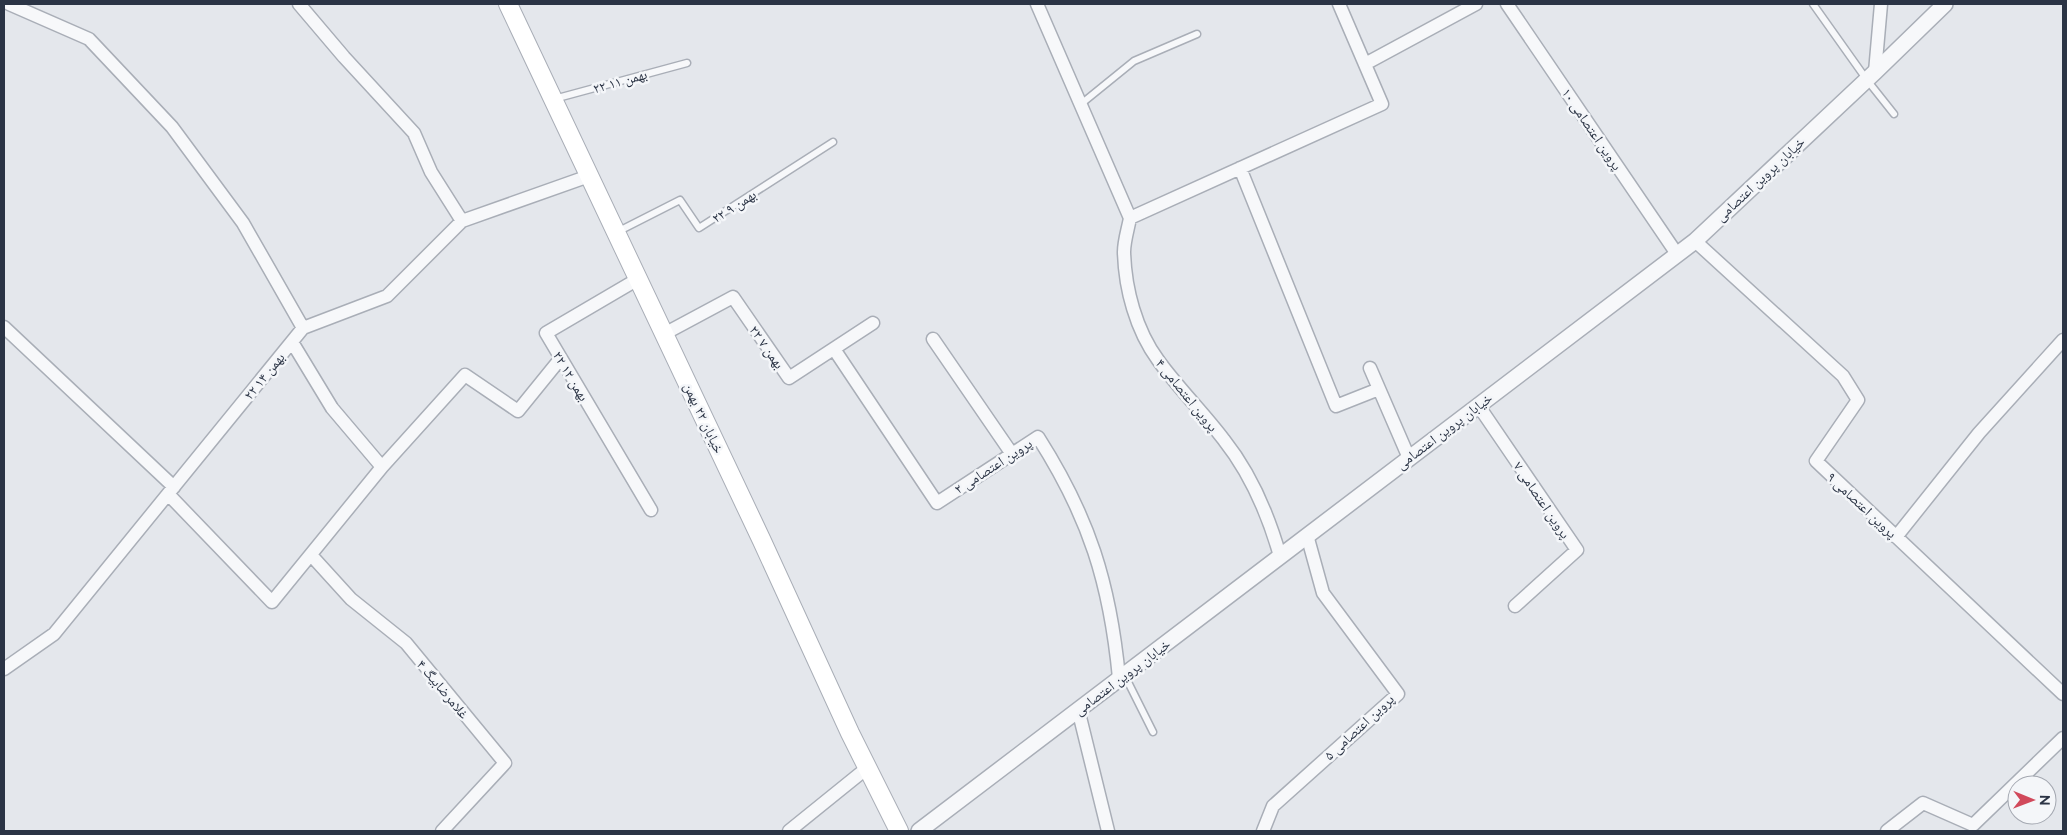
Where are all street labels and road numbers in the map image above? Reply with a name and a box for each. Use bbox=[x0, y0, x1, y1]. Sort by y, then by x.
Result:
street label: ۲۲ بهمن ۱۱ bbox=[591, 66, 649, 97]
street label: پروین اعتصامی ۱۰ bbox=[1558, 85, 1625, 174]
street label: خیابان پروین اعتصامی bbox=[1712, 133, 1809, 225]
street label: ۲۲ بهمن ۹ bbox=[709, 186, 760, 227]
street label: ۲۲ بهمن ۷ bbox=[746, 322, 788, 372]
street label: ۲۲ بهمن ۱۲ bbox=[549, 348, 592, 405]
street label: ۲۲ بهمن ۱۴ bbox=[240, 349, 289, 403]
street label: پروین اعتصامی ۴ bbox=[1152, 355, 1221, 436]
street label: خیابان ۲۲ بهمن bbox=[680, 380, 727, 456]
street label: خیابان پروین اعتصامی bbox=[1393, 390, 1496, 473]
street label: پروین اعتصامی ۲ bbox=[951, 435, 1036, 498]
street label: پروین اعتصامی ۷ bbox=[1509, 458, 1574, 542]
street label: پروین اعتصامی ۹ bbox=[1823, 469, 1900, 542]
street label: خیابان پروین اعتصامی bbox=[1071, 636, 1174, 719]
street label: غلامرضابیگ ۴ bbox=[413, 656, 472, 722]
street label: پروین اعتصامی ۵ bbox=[1321, 691, 1398, 764]

